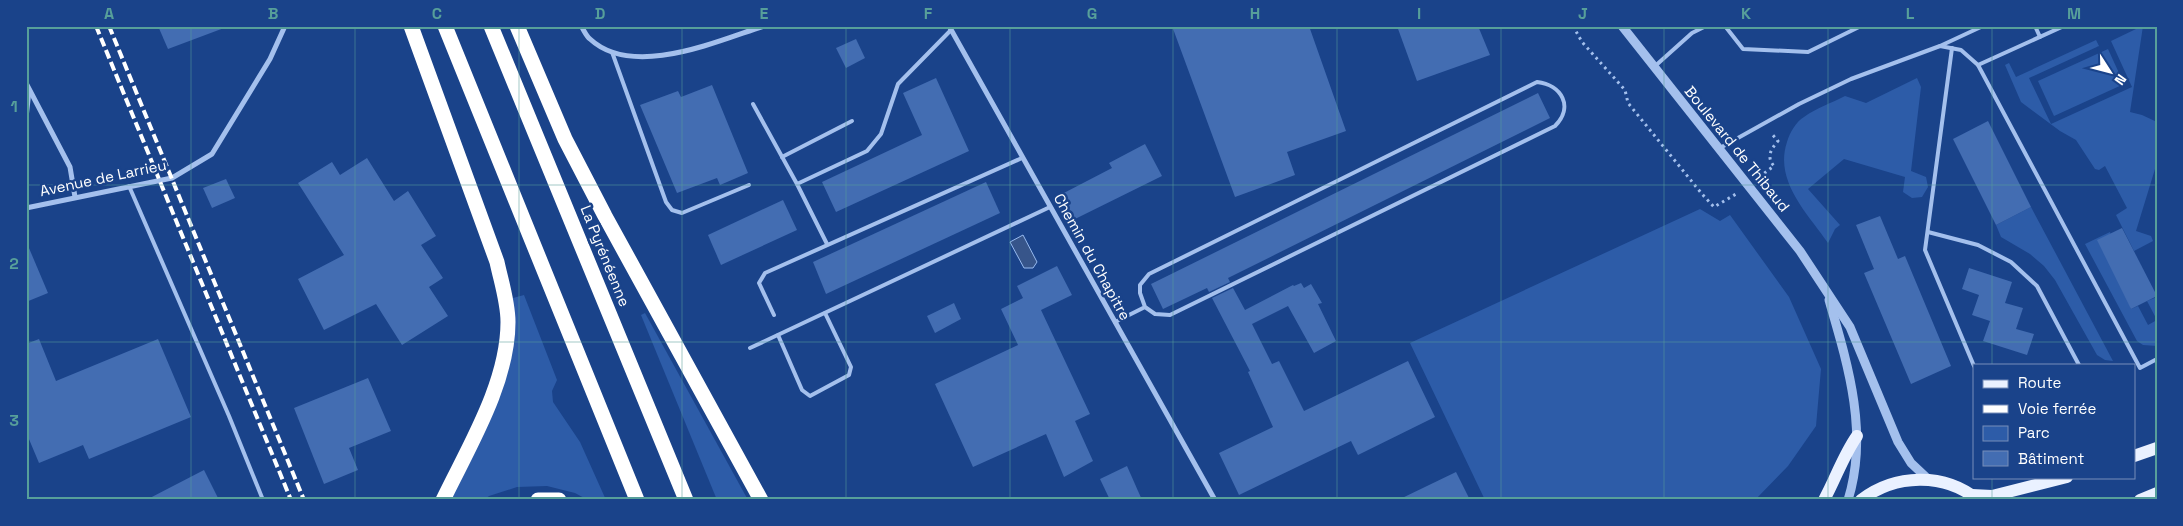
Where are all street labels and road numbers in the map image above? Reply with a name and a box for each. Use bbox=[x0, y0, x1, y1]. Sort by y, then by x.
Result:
street label: Boulevard de Thibaud bbox=[1681, 82, 1794, 216]
street label: Avenue de Larrieu bbox=[38, 155, 168, 200]
street label: Chemin du Chapitre bbox=[1050, 190, 1135, 324]
street label: La Pyrénéenne bbox=[577, 202, 634, 309]

